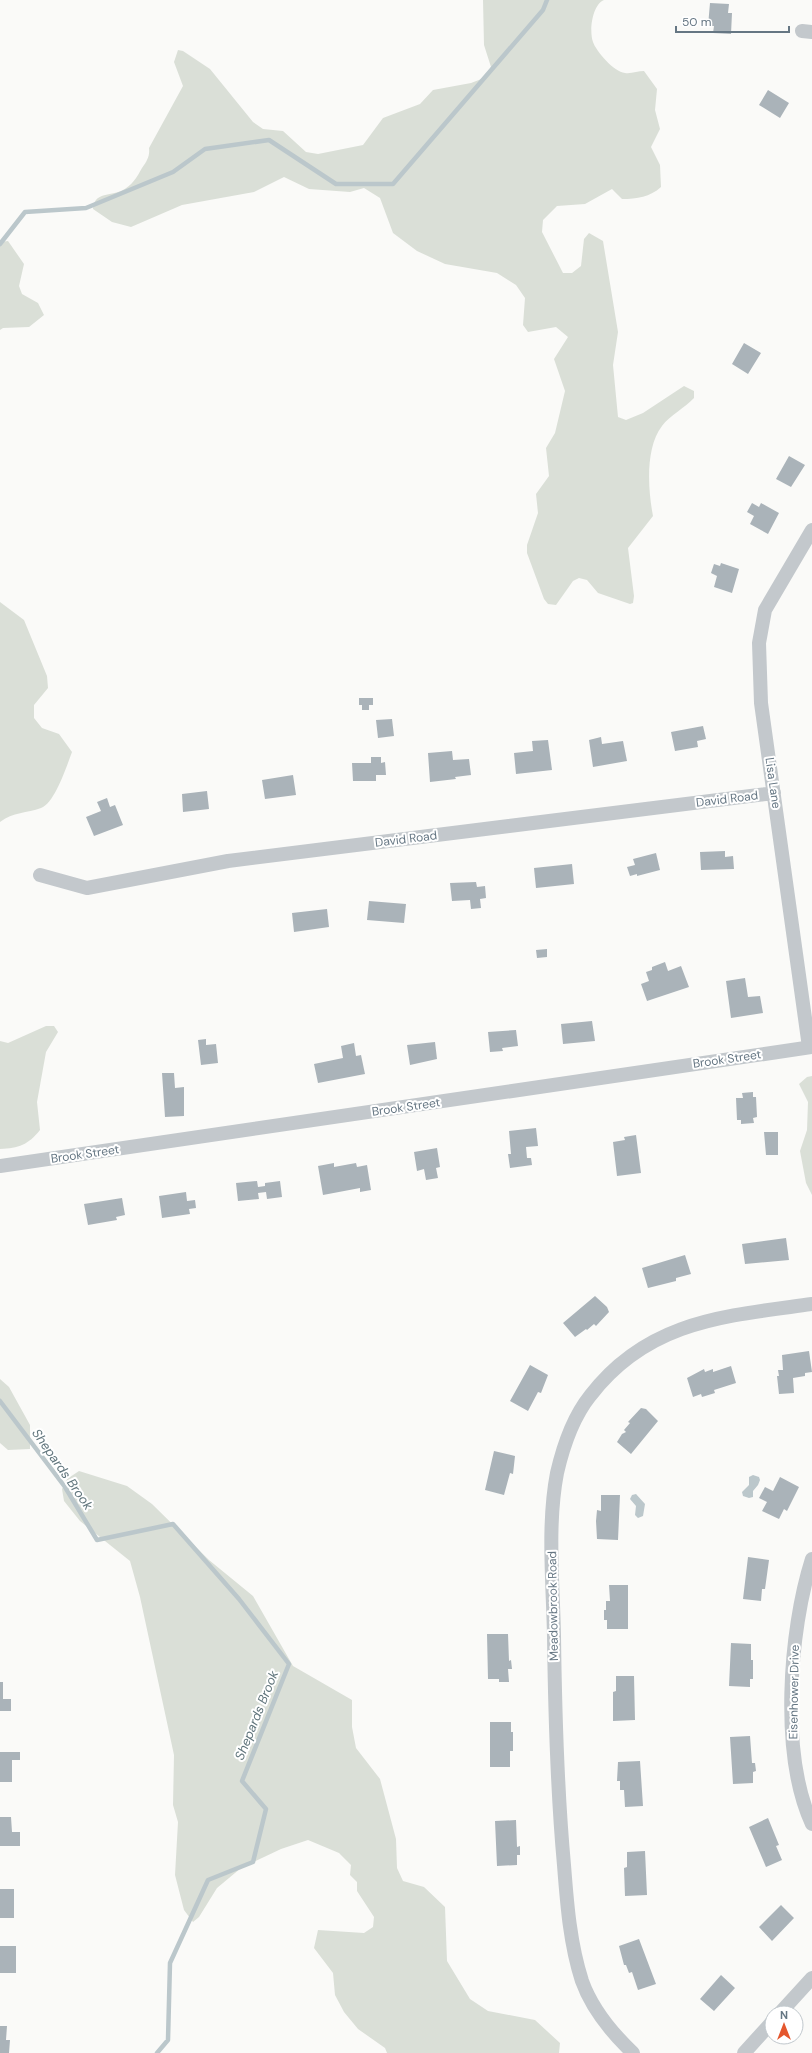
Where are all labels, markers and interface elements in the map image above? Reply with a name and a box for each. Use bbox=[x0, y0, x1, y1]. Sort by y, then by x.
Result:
scale bar bbox=[676, 8, 789, 34]
text: 50 m bbox=[682, 14, 711, 30]
street label: Lisa Lane bbox=[761, 756, 785, 810]
street label: David Road bbox=[695, 787, 759, 811]
street label: David Road bbox=[374, 827, 438, 851]
street label: Brook Street bbox=[692, 1046, 763, 1072]
street label: Brook Street bbox=[371, 1094, 442, 1120]
street label: Brook Street bbox=[50, 1141, 121, 1167]
water label: Shepards Brook bbox=[28, 1425, 97, 1513]
street label: Meadowbrook Road bbox=[544, 1551, 562, 1661]
street label: Eisenhower Drive bbox=[785, 1644, 803, 1740]
water label: Shepards Brook bbox=[231, 1668, 282, 1763]
north arrow bbox=[764, 2005, 804, 2045]
text: N bbox=[780, 2008, 788, 2022]

